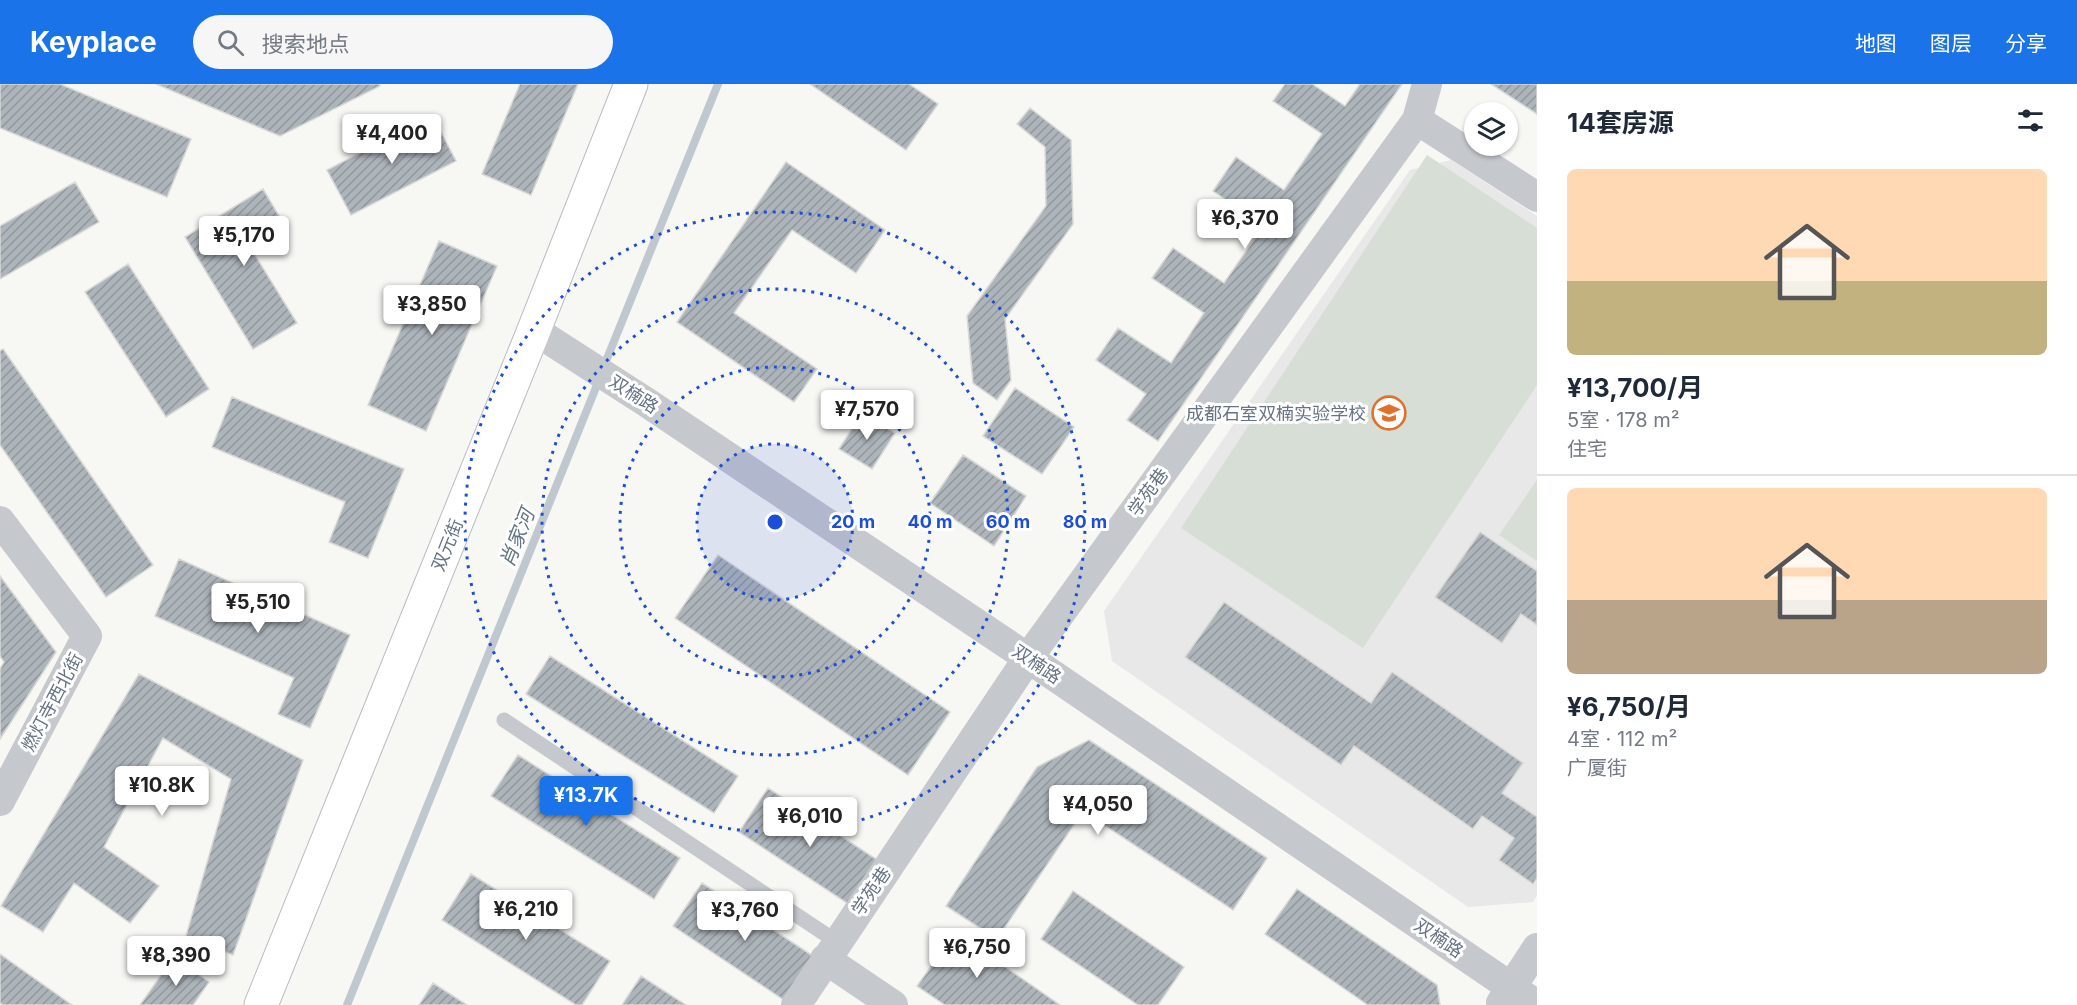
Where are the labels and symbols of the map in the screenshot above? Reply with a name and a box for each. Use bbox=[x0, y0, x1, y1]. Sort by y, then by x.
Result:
pin: ¥4,400 bbox=[343, 114, 441, 165]
pin: ¥6,370 bbox=[1196, 199, 1294, 250]
pin: ¥5,170 bbox=[195, 216, 293, 267]
pin: ¥3,850 bbox=[383, 285, 481, 336]
street label: 双楠路 bbox=[606, 370, 662, 418]
pin: ¥7,570 bbox=[818, 390, 916, 441]
school or university icon: 成都石室双楠实验学校 bbox=[1371, 395, 1407, 431]
place label: 成都石室双楠实验学校 bbox=[1186, 403, 1366, 424]
street label: 学苑巷 bbox=[1124, 464, 1172, 520]
water label: 肖家河 bbox=[495, 502, 541, 570]
text: 20 m bbox=[831, 511, 875, 532]
text: 40 m bbox=[908, 511, 953, 532]
text: 60 m bbox=[986, 511, 1030, 532]
text: 80 m bbox=[1063, 511, 1107, 532]
centre of rings bbox=[765, 512, 785, 532]
street label: 双元街 bbox=[427, 516, 467, 574]
pin: ¥5,510 bbox=[209, 583, 307, 634]
street label: 双楠路 bbox=[1009, 640, 1065, 688]
street label: 燃灯寺西北街 bbox=[17, 649, 87, 755]
pin: ¥10.8K bbox=[113, 766, 211, 817]
pin: ¥13.7K bbox=[537, 776, 635, 827]
pin: ¥4,050 bbox=[1049, 785, 1147, 836]
pin: ¥6,010 bbox=[761, 797, 859, 848]
street label: 学苑巷 bbox=[847, 863, 895, 919]
pin: ¥6,210 bbox=[477, 890, 575, 941]
pin: ¥3,760 bbox=[696, 891, 794, 942]
street label: 双楠路 bbox=[1411, 914, 1467, 962]
pin: ¥6,750 bbox=[928, 928, 1026, 979]
pin: ¥8,390 bbox=[127, 936, 225, 987]

